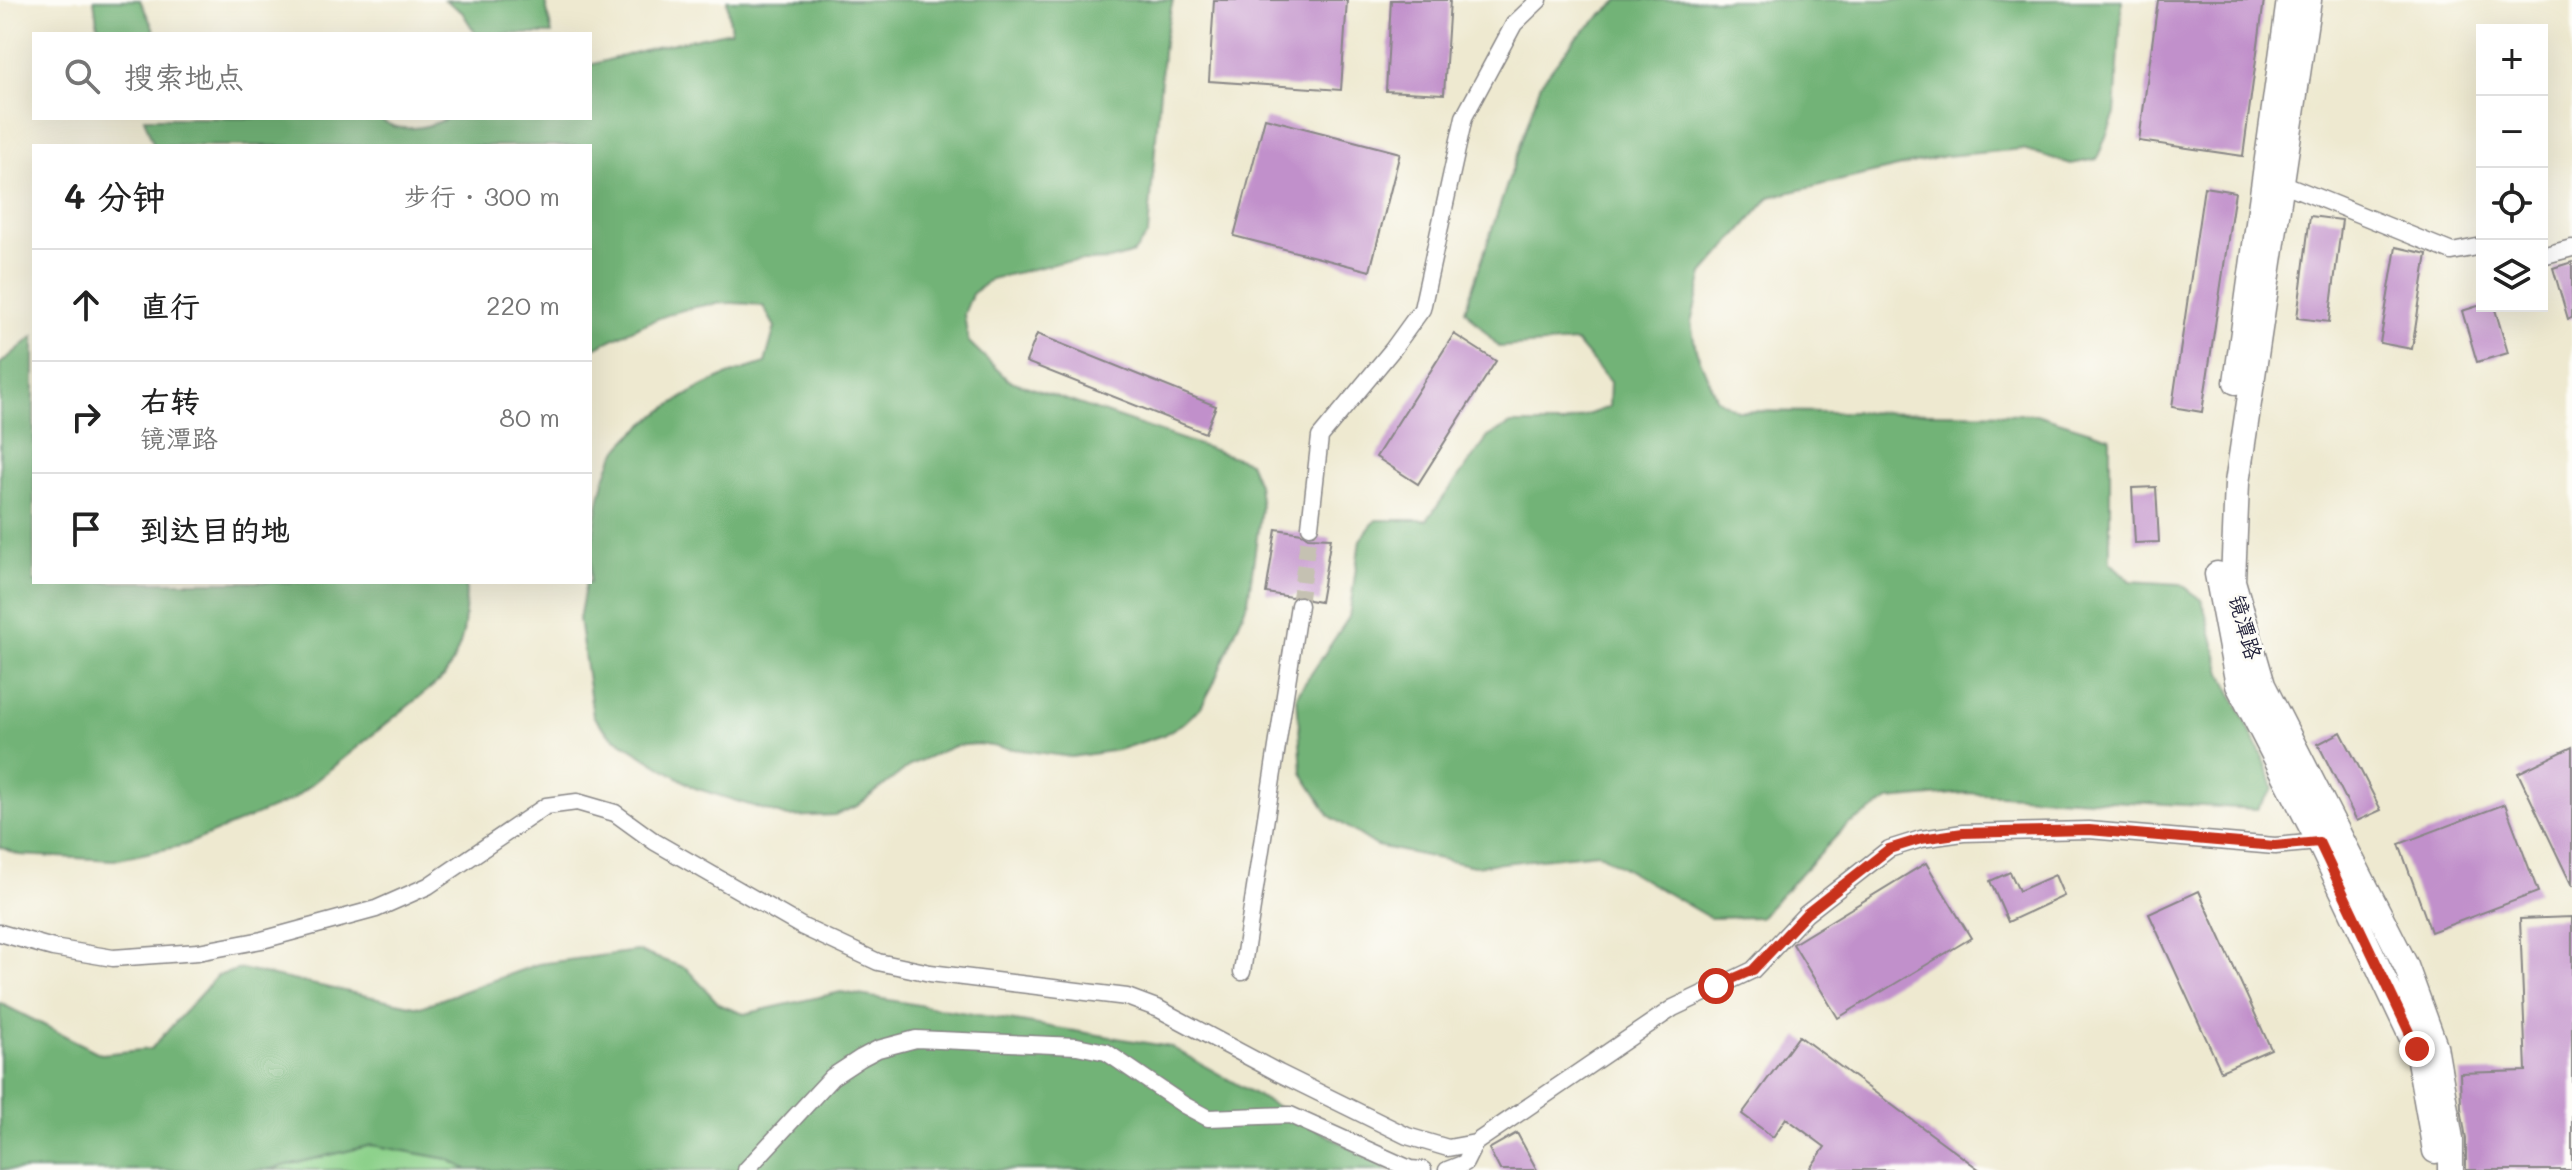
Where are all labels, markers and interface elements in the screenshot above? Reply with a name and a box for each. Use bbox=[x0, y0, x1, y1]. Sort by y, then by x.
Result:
map controls bbox=[2476, 24, 2548, 312]
button: + bbox=[2476, 24, 2548, 96]
search box bbox=[32, 32, 592, 120]
icon: search bbox=[60, 54, 104, 98]
text: 搜索地点 bbox=[124, 56, 244, 96]
button: − bbox=[2476, 96, 2548, 168]
button: locate bbox=[2476, 168, 2548, 240]
text: 4 分钟 bbox=[64, 173, 166, 218]
text: 步行 · 300 m bbox=[404, 179, 560, 213]
button: layers bbox=[2476, 240, 2548, 312]
icon: ahead bbox=[64, 283, 108, 327]
text: 直行 bbox=[140, 285, 200, 325]
text: 220 m bbox=[486, 288, 560, 322]
text: 右转 bbox=[140, 380, 200, 420]
icon: right bbox=[64, 395, 108, 439]
text: 80 m bbox=[499, 400, 560, 434]
text: 镜潭路 bbox=[140, 421, 218, 455]
icon: arrive bbox=[64, 507, 108, 551]
text: 到达目的地 bbox=[140, 509, 290, 549]
street label: 镜潭路 bbox=[2223, 591, 2269, 663]
route start bbox=[1698, 968, 1734, 1004]
route end bbox=[2399, 1031, 2435, 1067]

